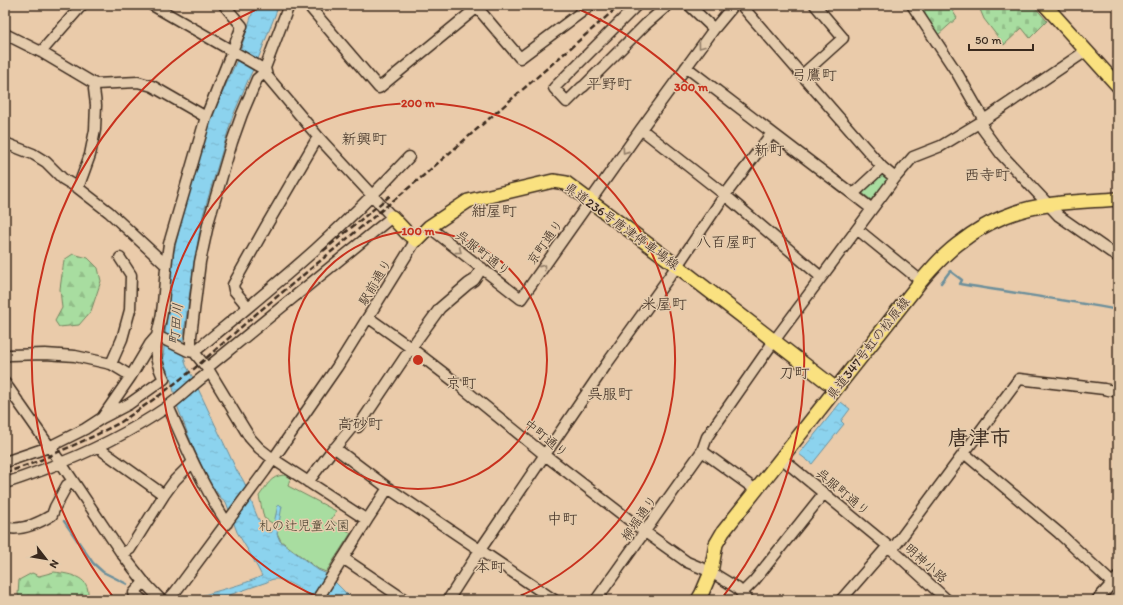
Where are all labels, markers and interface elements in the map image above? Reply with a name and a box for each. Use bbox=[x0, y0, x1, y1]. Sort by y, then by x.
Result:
scale bar bbox=[969, 26, 1033, 52]
text: 50 m bbox=[975, 33, 1001, 47]
one-way arrow bbox=[699, 42, 706, 49]
district label: 弓鷹町 bbox=[791, 66, 837, 84]
district label: 平野町 bbox=[586, 75, 632, 93]
text: 300 m bbox=[674, 80, 709, 94]
text: 200 m bbox=[401, 96, 436, 110]
district label: 新興町 bbox=[341, 130, 387, 148]
district label: 新町 bbox=[754, 141, 785, 159]
one-way arrow bbox=[623, 147, 630, 154]
district label: 西寺町 bbox=[964, 166, 1010, 184]
street label: 県道236号唐津停車場線 bbox=[562, 179, 683, 273]
district label: 紺屋町 bbox=[471, 202, 517, 220]
street label: 京町通り bbox=[524, 216, 566, 268]
text: 100 m bbox=[401, 224, 435, 238]
street label: 呉服町通り bbox=[453, 227, 513, 279]
district label: 八百屋町 bbox=[696, 233, 757, 251]
one-way arrow bbox=[455, 246, 462, 253]
street label: 駅前通り bbox=[355, 256, 395, 308]
one-way arrow bbox=[538, 264, 546, 271]
street label: 県道347号虹の松原線 bbox=[824, 293, 913, 402]
district label: 米屋町 bbox=[641, 295, 687, 313]
water label: 町田川 bbox=[165, 302, 187, 346]
centre of rings bbox=[411, 353, 425, 367]
district label: 刀町 bbox=[779, 364, 810, 382]
district label: 京町 bbox=[446, 374, 477, 392]
district label: 呉服町 bbox=[587, 385, 633, 403]
district label: 高砂町 bbox=[337, 415, 383, 433]
street label: 中町通り bbox=[521, 416, 571, 460]
district label: 唐津市 bbox=[948, 425, 1011, 450]
street label: 呉服町通り bbox=[813, 465, 873, 519]
street label: 柳堀通り bbox=[618, 492, 660, 544]
district label: 中町 bbox=[547, 510, 578, 528]
park label: 札の辻児童公園 bbox=[258, 518, 350, 533]
north arrow bbox=[26, 539, 66, 579]
street label: 明神小路 bbox=[902, 540, 950, 586]
text: N bbox=[47, 557, 62, 570]
district label: 本町 bbox=[475, 558, 506, 576]

